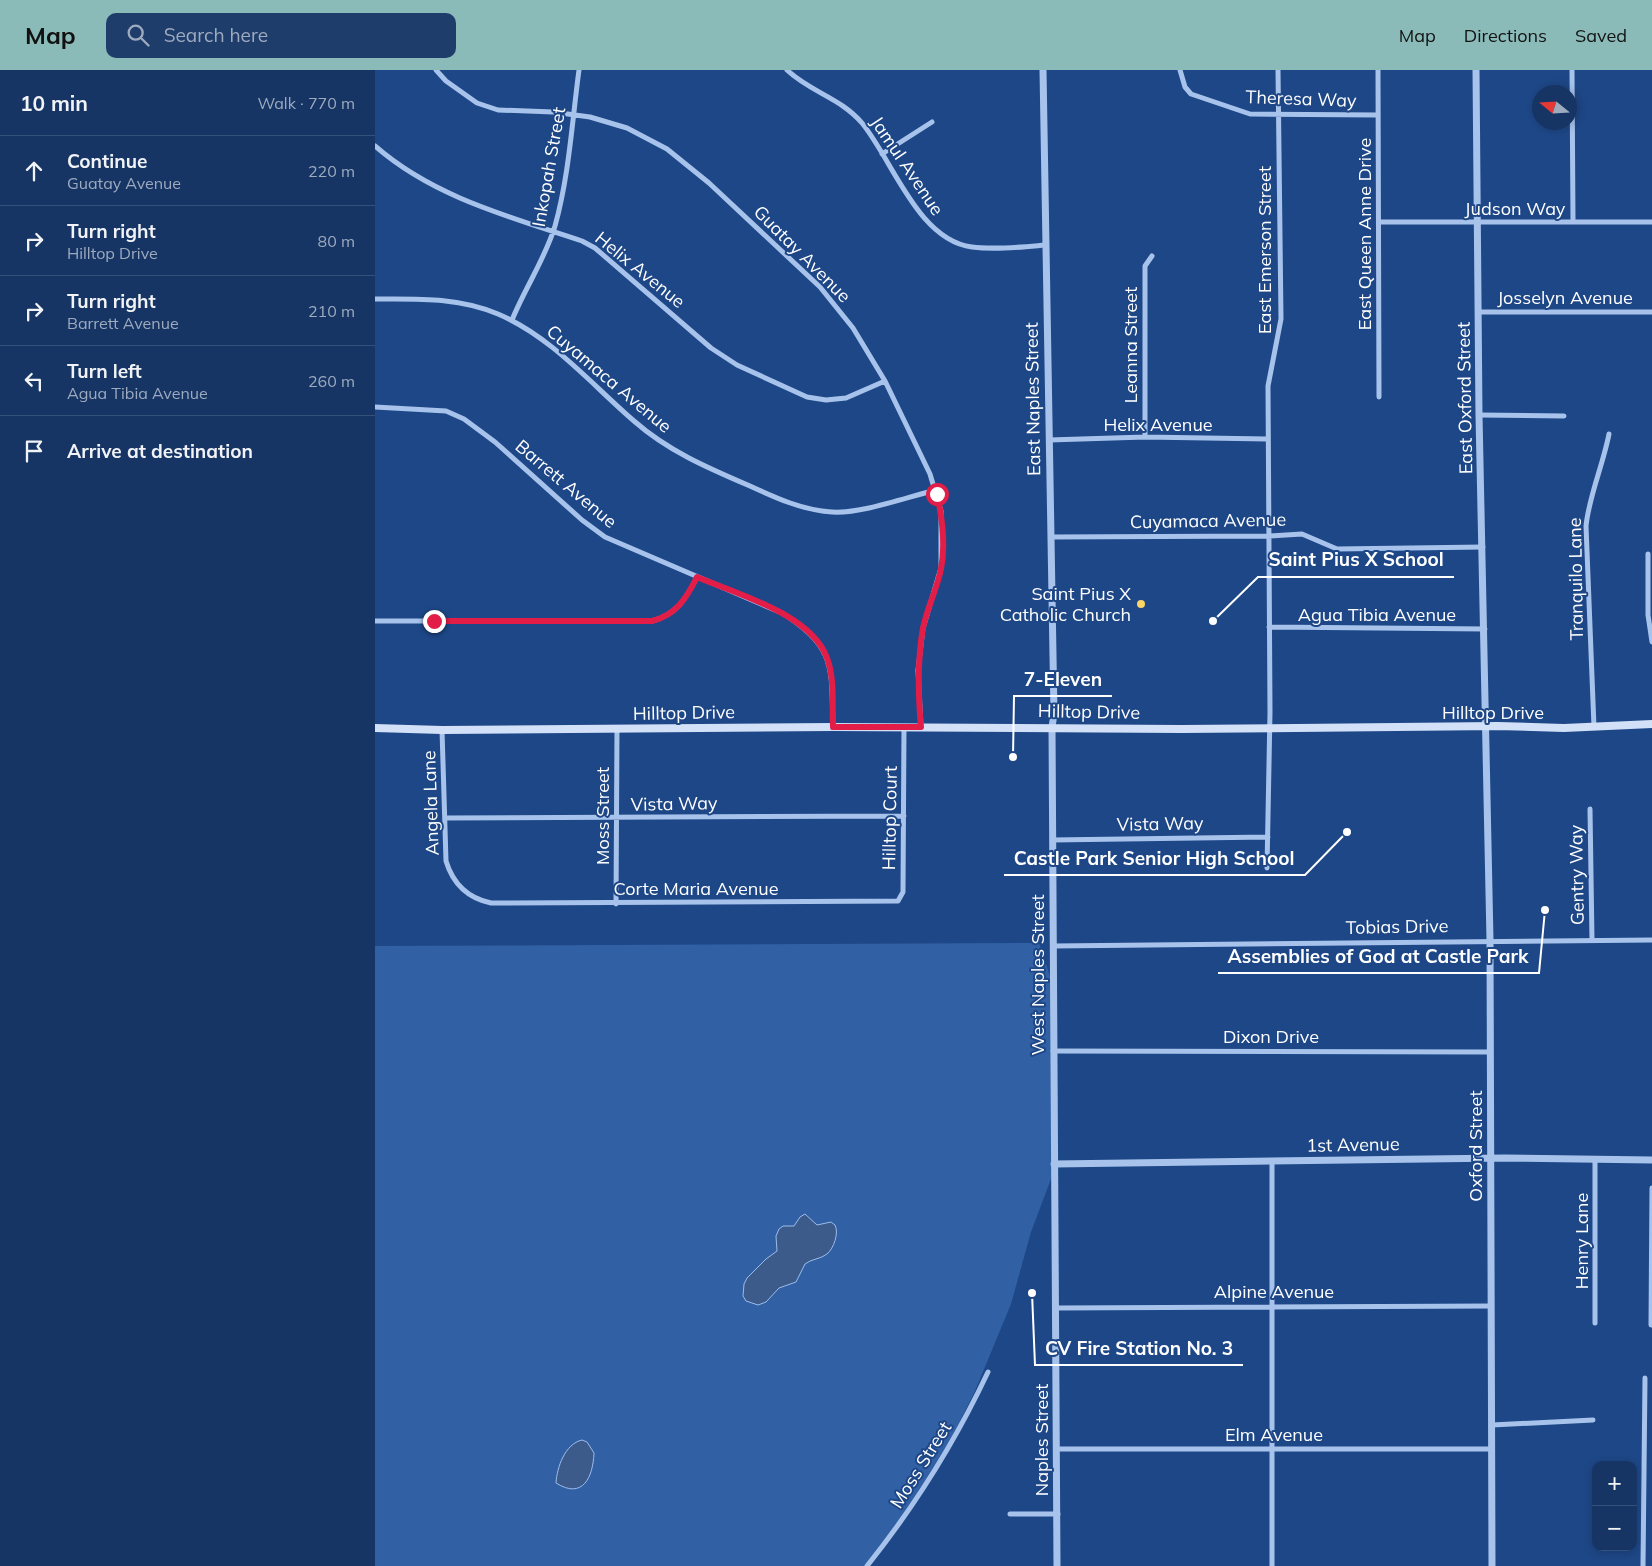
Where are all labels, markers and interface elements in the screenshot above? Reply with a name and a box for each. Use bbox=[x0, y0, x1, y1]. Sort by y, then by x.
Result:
search box bbox=[106, 13, 456, 58]
text: Map bbox=[25, 20, 76, 50]
icon: search bbox=[124, 21, 152, 49]
text: Search here bbox=[164, 23, 268, 47]
text: Map bbox=[1399, 24, 1436, 47]
text: Directions bbox=[1464, 24, 1547, 47]
text: Saved bbox=[1575, 24, 1627, 47]
street label: Theresa Way bbox=[1245, 85, 1357, 112]
north arrow bbox=[1532, 85, 1577, 130]
text: 10 min bbox=[20, 90, 88, 116]
text: Walk · 770 m bbox=[257, 93, 355, 113]
street label: Inkopah Street bbox=[527, 105, 570, 229]
street label: Jamul Avenue bbox=[866, 112, 949, 220]
street label: East Queen Anne Drive bbox=[1353, 138, 1376, 330]
text: Continue bbox=[67, 149, 147, 173]
icon: ahead bbox=[20, 157, 48, 185]
text: 220 m bbox=[308, 161, 355, 181]
street label: East Emerson Street bbox=[1253, 166, 1276, 334]
text: Guatay Avenue bbox=[67, 173, 181, 193]
street label: Judson Way bbox=[1465, 197, 1566, 220]
street label: Guatay Avenue bbox=[749, 200, 856, 307]
text: Turn right bbox=[67, 219, 156, 243]
street label: Helix Avenue bbox=[591, 226, 690, 313]
icon: right bbox=[20, 227, 48, 255]
text: 80 m bbox=[318, 231, 355, 251]
text: Hilltop Drive bbox=[67, 243, 158, 263]
street label: Josselyn Avenue bbox=[1497, 286, 1633, 309]
street label: Leanna Street bbox=[1119, 287, 1142, 403]
text: Turn right bbox=[67, 289, 156, 313]
icon: right bbox=[20, 297, 48, 325]
text: 210 m bbox=[308, 301, 355, 321]
text: Barrett Avenue bbox=[67, 313, 179, 333]
street label: Cuyamaca Avenue bbox=[542, 320, 677, 438]
street label: East Naples Street bbox=[1020, 322, 1045, 476]
street label: East Oxford Street bbox=[1452, 322, 1477, 474]
text: Turn left bbox=[67, 359, 142, 383]
icon: left bbox=[20, 367, 48, 395]
text: 260 m bbox=[308, 371, 355, 391]
text: Agua Tibia Avenue bbox=[67, 383, 208, 403]
street label: Helix Avenue bbox=[1103, 413, 1213, 436]
street label: Barrett Avenue bbox=[511, 434, 622, 533]
icon: arrive bbox=[20, 437, 48, 465]
text: Arrive at destination bbox=[67, 439, 253, 463]
route start bbox=[926, 483, 949, 506]
street label: Cuyamaca Avenue bbox=[1130, 508, 1286, 533]
street label: Tranquilo Lane bbox=[1563, 517, 1588, 641]
callout: Saint Pius X School bbox=[1258, 543, 1454, 577]
text: Saint Pius X School bbox=[1268, 547, 1444, 571]
place label: Saint Pius X Catholic Church bbox=[1000, 582, 1131, 626]
marker: Saint Pius X Catholic Church bbox=[1135, 598, 1147, 610]
street label: Agua Tibia Avenue bbox=[1298, 603, 1456, 626]
route end bbox=[423, 610, 446, 633]
callout: 7-Eleven bbox=[1014, 662, 1112, 696]
text: 7-Eleven bbox=[1024, 667, 1102, 691]
street label: Hilltop Drive bbox=[1038, 699, 1140, 724]
street label: Hilltop Drive bbox=[633, 700, 735, 725]
street label: Hilltop Drive bbox=[1442, 701, 1544, 724]
street label: Angela Lane bbox=[417, 750, 444, 856]
street label: Hilltop Court bbox=[877, 766, 902, 870]
street label: Moss Street bbox=[591, 767, 614, 865]
street label: Vista Way bbox=[630, 791, 718, 816]
street label: Vista Way bbox=[1116, 811, 1204, 836]
street label: Gentry Way bbox=[1564, 824, 1589, 925]
callout: Castle Park Senior High School bbox=[1004, 841, 1305, 875]
text: Castle Park Senior High School bbox=[1014, 846, 1294, 870]
street label: Corte Maria Avenue bbox=[614, 877, 778, 900]
street label: West Naples Street bbox=[1026, 894, 1049, 1056]
street label: Tobias Drive bbox=[1345, 914, 1449, 939]
callout: Assemblies of God at Castle Park bbox=[1218, 939, 1539, 973]
text: Assemblies of God at Castle Park bbox=[1228, 944, 1529, 968]
street label: Dixon Drive bbox=[1223, 1025, 1319, 1048]
street label: Oxford Street bbox=[1464, 1090, 1487, 1202]
street label: 1st Avenue bbox=[1306, 1132, 1400, 1157]
street label: Henry Lane bbox=[1570, 1193, 1593, 1289]
street label: Alpine Avenue bbox=[1214, 1280, 1334, 1303]
callout: CV Fire Station No. 3 bbox=[1035, 1331, 1243, 1365]
text: CV Fire Station No. 3 bbox=[1045, 1336, 1233, 1360]
street label: Naples Street bbox=[1030, 1384, 1053, 1496]
street label: Moss Street bbox=[885, 1417, 956, 1512]
street label: Elm Avenue bbox=[1225, 1423, 1323, 1446]
map controls bbox=[1592, 1461, 1637, 1551]
button: + bbox=[1592, 1461, 1637, 1506]
button: − bbox=[1592, 1506, 1637, 1551]

